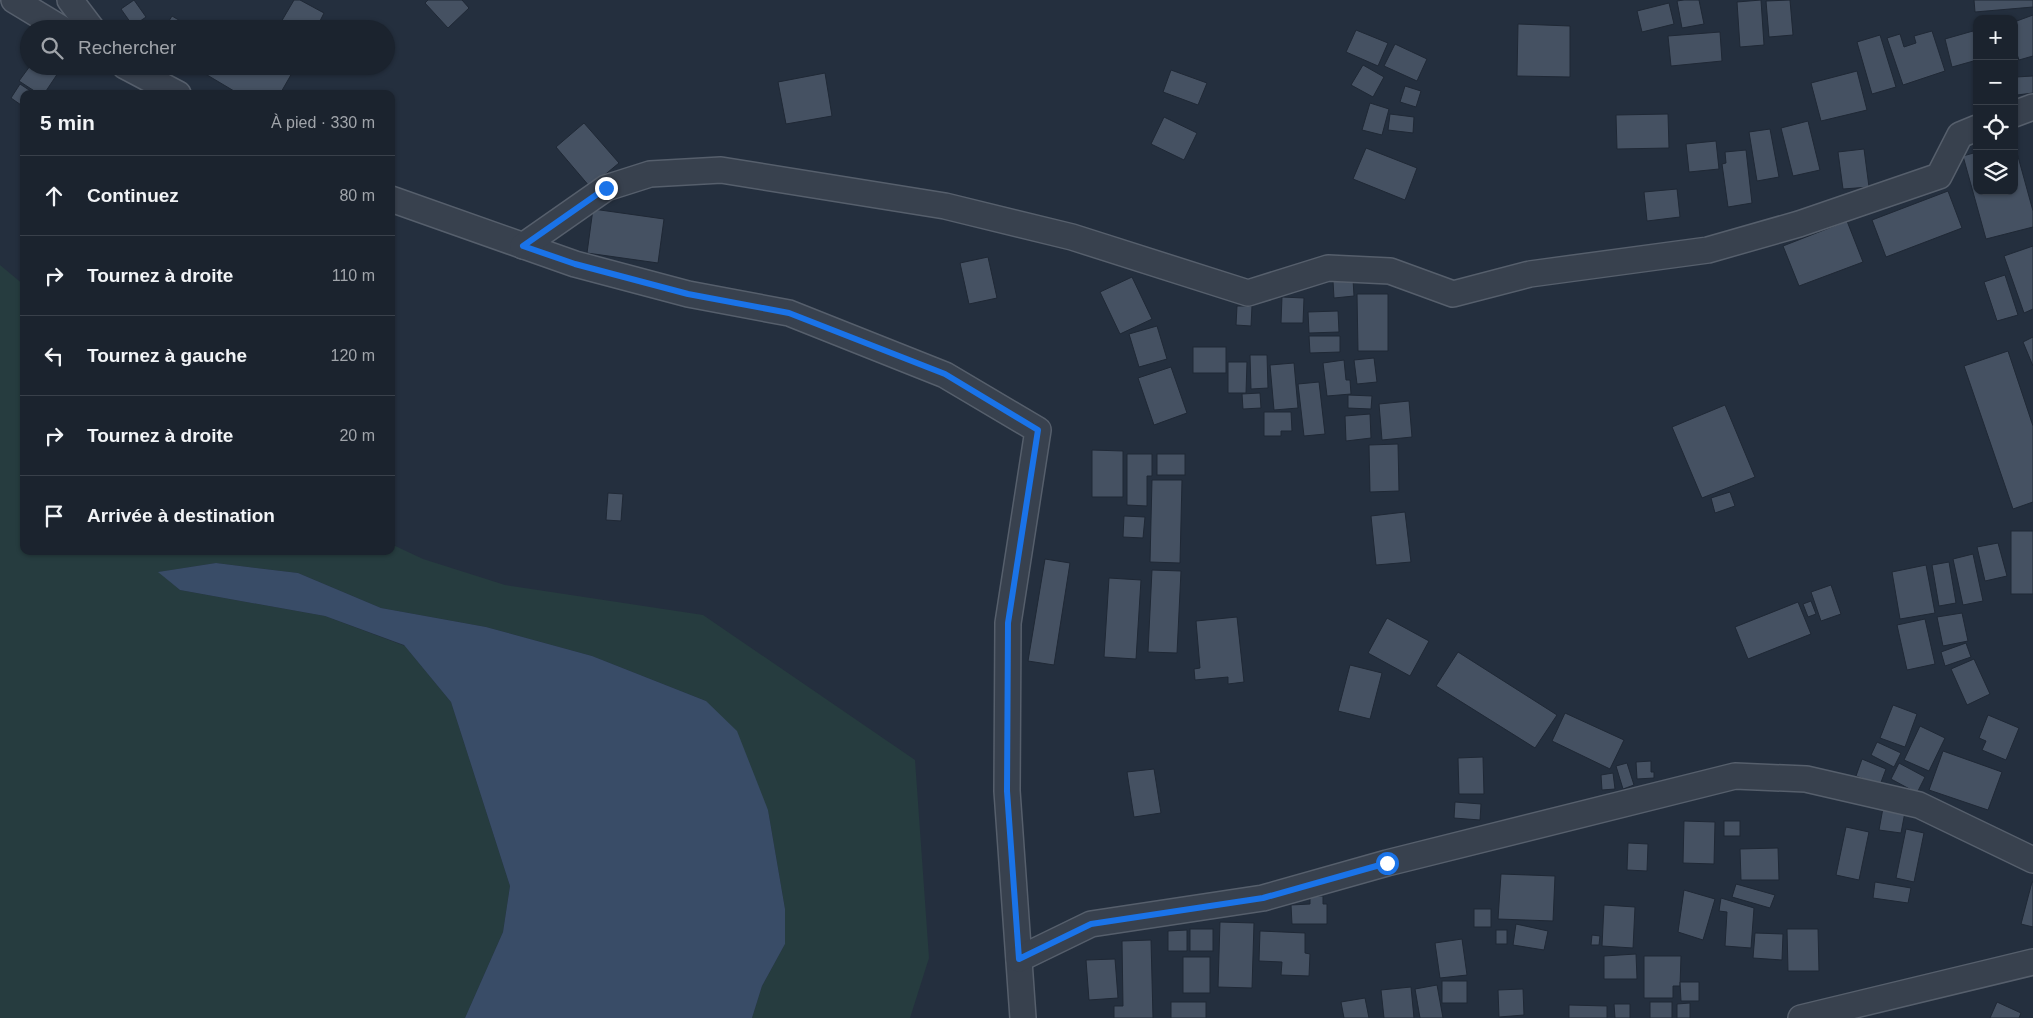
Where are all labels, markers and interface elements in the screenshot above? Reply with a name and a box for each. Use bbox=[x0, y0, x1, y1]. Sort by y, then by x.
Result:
map controls bbox=[1973, 15, 2018, 195]
button: + bbox=[1973, 15, 2018, 60]
search box bbox=[20, 20, 395, 75]
icon: search bbox=[38, 34, 66, 62]
text: Rechercher bbox=[78, 37, 176, 58]
button: − bbox=[1973, 60, 2018, 105]
button: locate bbox=[1973, 105, 2018, 150]
text: 5 min bbox=[40, 111, 95, 134]
text: À pied · 330 m bbox=[271, 114, 375, 131]
button: layers bbox=[1973, 150, 2018, 195]
route end bbox=[595, 177, 618, 200]
icon: ahead bbox=[40, 182, 68, 210]
text: Continuez bbox=[87, 185, 179, 206]
text: 80 m bbox=[339, 187, 375, 204]
icon: right bbox=[40, 262, 68, 290]
text: Tournez à droite bbox=[87, 265, 233, 286]
text: 110 m bbox=[332, 267, 375, 284]
icon: left bbox=[40, 342, 68, 370]
text: Tournez à gauche bbox=[87, 345, 247, 366]
text: 120 m bbox=[331, 347, 375, 364]
icon: right bbox=[40, 422, 68, 450]
text: Tournez à droite bbox=[87, 425, 233, 446]
text: 20 m bbox=[339, 427, 375, 444]
icon: arrive bbox=[40, 502, 68, 530]
text: Arrivée à destination bbox=[87, 505, 275, 526]
route start bbox=[1376, 852, 1399, 875]

